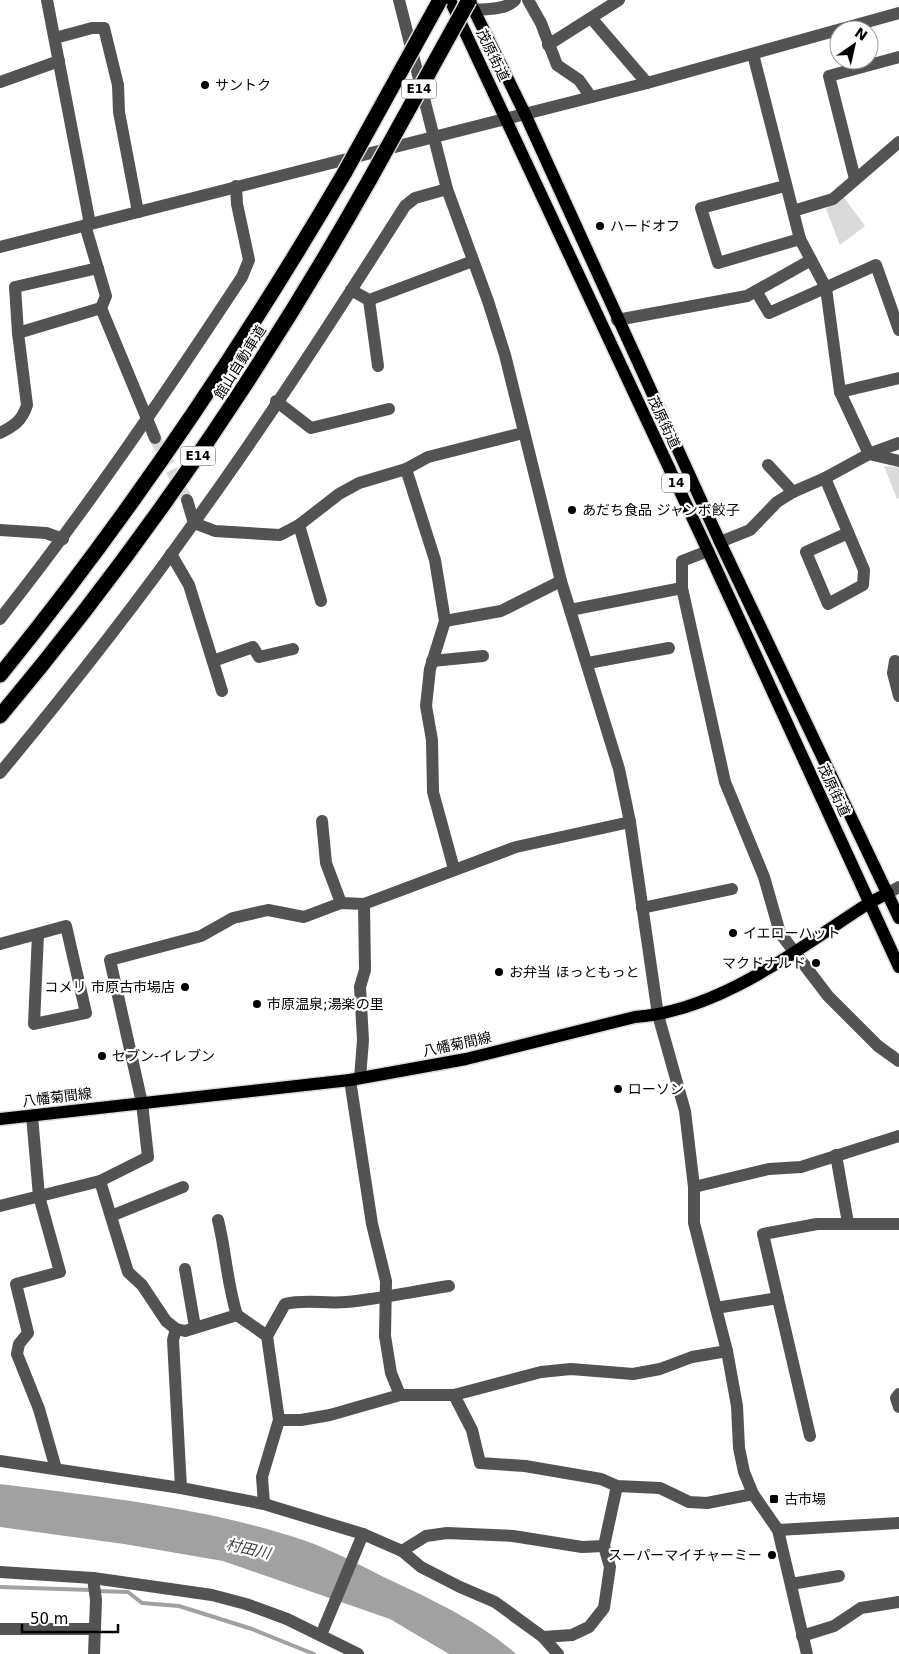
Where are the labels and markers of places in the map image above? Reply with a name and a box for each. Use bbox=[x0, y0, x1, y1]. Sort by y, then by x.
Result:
place label: サントク bbox=[215, 77, 271, 93]
marker: サントク bbox=[199, 79, 211, 91]
place label: ハードオフ bbox=[610, 218, 680, 234]
marker: ハードオフ bbox=[594, 220, 606, 232]
place label: あだち食品 ジャンボ餃子 bbox=[582, 502, 740, 518]
marker: あだち食品 ジャンボ餃子 bbox=[566, 504, 578, 516]
place label: イエローハット bbox=[743, 925, 841, 941]
marker: イエローハット bbox=[727, 927, 739, 939]
place label: マクドナルド bbox=[722, 955, 806, 971]
marker: マクドナルド bbox=[810, 957, 822, 969]
place label: お弁当 ほっともっと bbox=[509, 964, 639, 980]
marker: お弁当 ほっともっと bbox=[493, 966, 505, 978]
place label: コメリ 市原古市場店 bbox=[45, 979, 175, 995]
marker: コメリ 市原古市場店 bbox=[179, 981, 191, 993]
place label: 市原温泉;湯楽の里 bbox=[267, 996, 384, 1012]
marker: 市原温泉;湯楽の里 bbox=[251, 998, 263, 1010]
place label: セブン-イレブン bbox=[112, 1048, 215, 1064]
marker: セブン-イレブン bbox=[96, 1050, 108, 1062]
place label: ローソン bbox=[628, 1081, 684, 1097]
marker: ローソン bbox=[612, 1083, 624, 1095]
place label: 古市場 bbox=[784, 1491, 826, 1507]
marker: 古市場 bbox=[768, 1493, 780, 1505]
place label: スーパーマイチャーミー bbox=[608, 1547, 762, 1563]
marker: スーパーマイチャーミー bbox=[766, 1549, 778, 1561]

